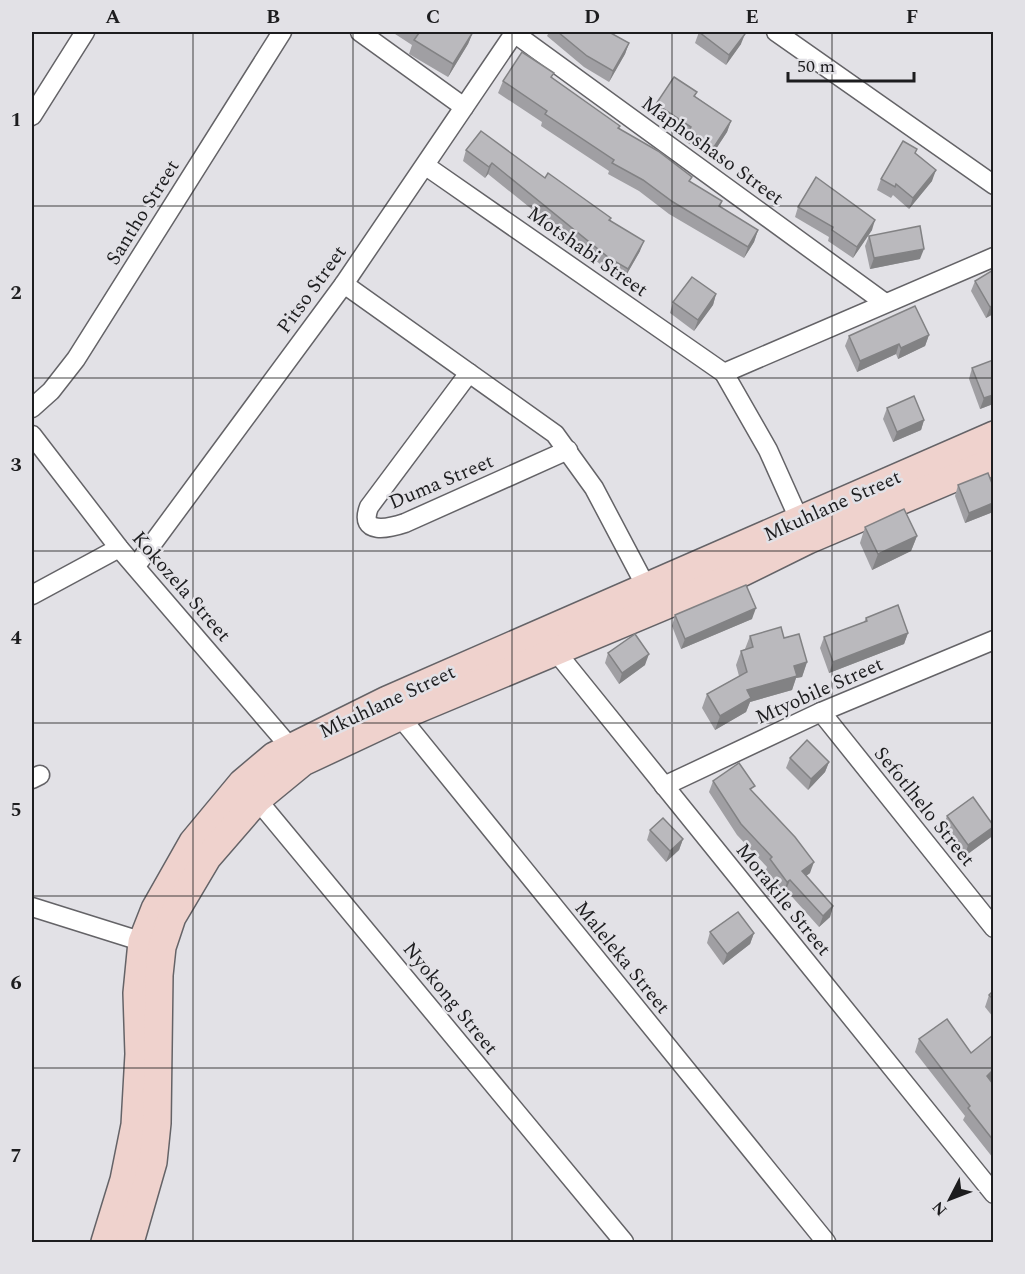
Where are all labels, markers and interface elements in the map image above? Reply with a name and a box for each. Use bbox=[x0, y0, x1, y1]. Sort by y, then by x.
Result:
text: A bbox=[105, 2, 121, 32]
text: B bbox=[266, 2, 280, 32]
text: C bbox=[426, 2, 440, 32]
text: D bbox=[584, 2, 600, 32]
text: E bbox=[745, 2, 759, 32]
text: F bbox=[906, 2, 918, 32]
scale bar bbox=[788, 45, 914, 83]
text: 50 m bbox=[797, 53, 835, 80]
street label: Maphoshaso Street bbox=[635, 89, 790, 213]
text: 1 bbox=[10, 105, 22, 135]
street label: Santho Street bbox=[98, 154, 187, 271]
street label: Motshabi Street bbox=[521, 199, 654, 305]
street label: Pitso Street bbox=[269, 239, 354, 340]
text: 2 bbox=[10, 278, 22, 308]
street label: Duma Street bbox=[384, 446, 498, 517]
text: 3 bbox=[10, 450, 22, 480]
street label: Mkuhlane Street bbox=[759, 462, 906, 550]
street label: Kokozela Street bbox=[125, 525, 238, 649]
text: 4 bbox=[10, 623, 22, 653]
street label: Mtyobile Street bbox=[751, 649, 888, 732]
street label: Mkuhlane Street bbox=[314, 657, 461, 747]
street label: Sefotlhelo Street bbox=[866, 740, 982, 873]
text: 5 bbox=[10, 795, 22, 825]
street label: Morakile Street bbox=[728, 837, 838, 963]
street label: Maleleka Street bbox=[567, 895, 677, 1021]
street label: Nyokong Street bbox=[395, 936, 505, 1062]
text: 6 bbox=[10, 968, 22, 998]
text: 7 bbox=[10, 1141, 22, 1171]
north arrow bbox=[920, 1169, 980, 1229]
text: N bbox=[926, 1195, 953, 1221]

